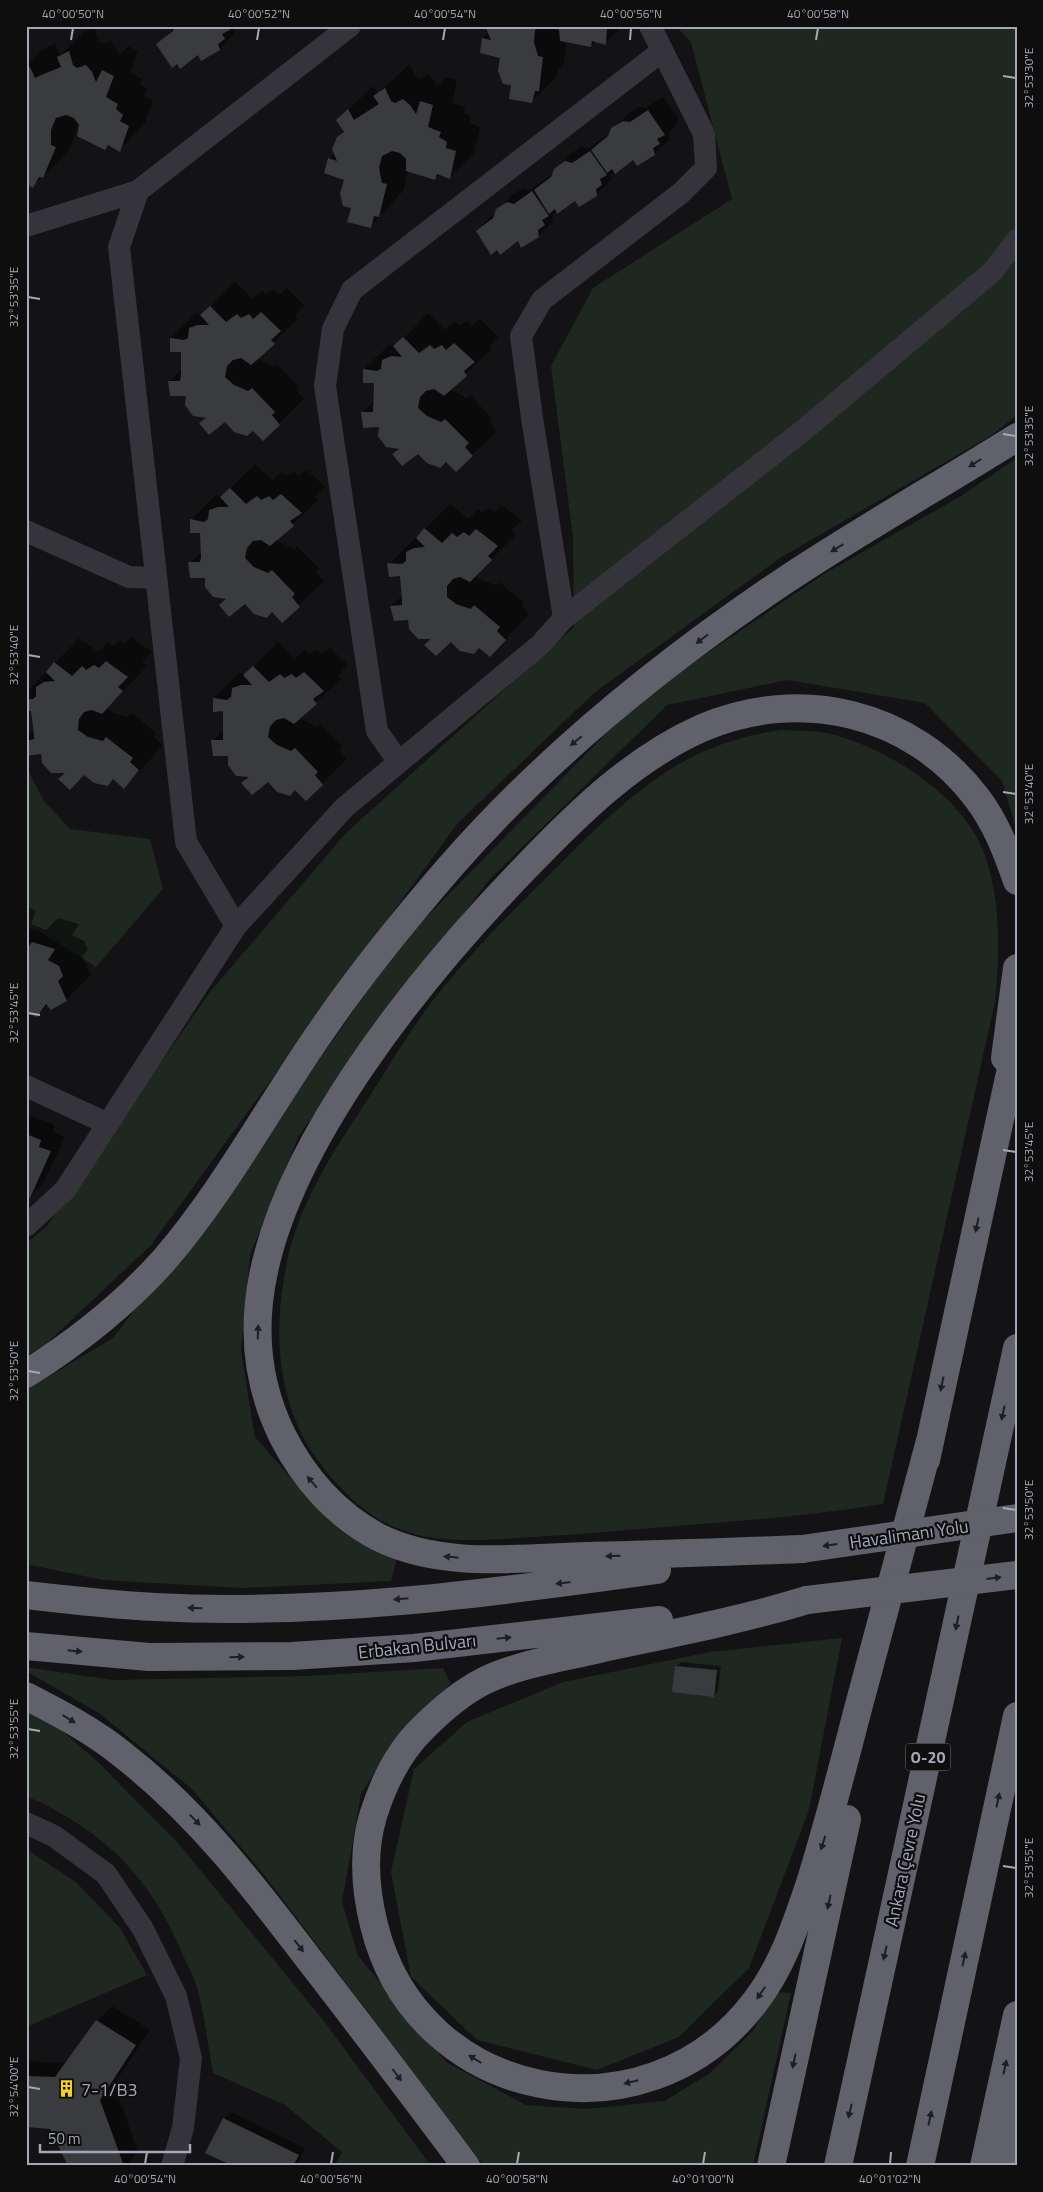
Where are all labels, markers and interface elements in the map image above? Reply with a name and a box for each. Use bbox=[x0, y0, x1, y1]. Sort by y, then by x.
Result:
text: 40°00'50"N bbox=[42, 4, 104, 23]
text: 40°00'52"N bbox=[228, 4, 290, 23]
text: 40°00'54"N bbox=[414, 4, 476, 23]
text: 40°00'56"N bbox=[600, 4, 662, 23]
text: 40°00'58"N bbox=[787, 4, 849, 23]
text: 32°53'30"E bbox=[1019, 47, 1038, 108]
text: 32°53'35"E bbox=[4, 266, 23, 327]
text: 32°53'35"E bbox=[1019, 405, 1038, 466]
one-way arrow bbox=[969, 458, 982, 468]
one-way arrow bbox=[831, 544, 844, 553]
text: 32°53'40"E bbox=[4, 624, 23, 685]
one-way arrow bbox=[695, 634, 709, 644]
one-way arrow bbox=[570, 736, 583, 747]
text: 32°53'40"E bbox=[1019, 763, 1038, 824]
text: 32°53'45"E bbox=[4, 982, 23, 1043]
text: 32°53'45"E bbox=[1019, 1121, 1038, 1182]
one-way arrow bbox=[972, 1218, 980, 1234]
one-way arrow bbox=[254, 1324, 262, 1340]
text: 32°53'50"E bbox=[4, 1340, 23, 1401]
one-way arrow bbox=[938, 1377, 946, 1392]
one-way arrow bbox=[998, 1405, 1006, 1421]
one-way arrow bbox=[306, 1476, 317, 1489]
text: 32°53'50"E bbox=[1019, 1479, 1038, 1540]
street label: Havalimanı Yolu bbox=[848, 1512, 970, 1556]
one-way arrow bbox=[822, 1541, 838, 1549]
one-way arrow bbox=[605, 1552, 621, 1560]
one-way arrow bbox=[442, 1553, 458, 1561]
one-way arrow bbox=[986, 1574, 1002, 1582]
one-way arrow bbox=[555, 1579, 571, 1587]
one-way arrow bbox=[393, 1596, 409, 1604]
one-way arrow bbox=[186, 1604, 202, 1612]
one-way arrow bbox=[953, 1615, 961, 1630]
street label: Erbakan Bulvarı bbox=[357, 1626, 477, 1666]
one-way arrow bbox=[496, 1634, 512, 1642]
one-way arrow bbox=[67, 1647, 83, 1655]
one-way arrow bbox=[229, 1653, 245, 1661]
text: 32°53'55"E bbox=[4, 1698, 23, 1759]
one-way arrow bbox=[63, 1715, 76, 1724]
road number: O-20 bbox=[906, 1744, 950, 1770]
street label: Ankara Çevre Yolu bbox=[878, 1791, 932, 1929]
one-way arrow bbox=[994, 1793, 1002, 1808]
one-way arrow bbox=[189, 1814, 201, 1826]
one-way arrow bbox=[818, 1836, 826, 1851]
text: 32°53'55"E bbox=[1019, 1837, 1038, 1898]
one-way arrow bbox=[825, 1894, 833, 1909]
one-way arrow bbox=[293, 1939, 304, 1952]
one-way arrow bbox=[881, 1945, 889, 1960]
one-way arrow bbox=[960, 1952, 968, 1967]
one-way arrow bbox=[756, 1986, 766, 2000]
one-way arrow bbox=[790, 2053, 798, 2068]
one-way arrow bbox=[468, 2054, 481, 2064]
text: 32°54'00"E bbox=[4, 2056, 23, 2117]
one-way arrow bbox=[1002, 2058, 1010, 2074]
one-way arrow bbox=[392, 2068, 403, 2081]
place label: 7-1/B3 bbox=[81, 2076, 138, 2103]
one-way arrow bbox=[623, 2078, 638, 2086]
building icon: 7-1/B3 bbox=[57, 2079, 77, 2099]
one-way arrow bbox=[846, 2104, 854, 2119]
one-way arrow bbox=[927, 2110, 935, 2126]
scale bar bbox=[40, 2122, 190, 2154]
text: 50 m bbox=[48, 2127, 81, 2150]
text: 40°00'54"N bbox=[114, 2169, 176, 2188]
text: 40°00'56"N bbox=[300, 2169, 362, 2188]
text: 40°00'58"N bbox=[486, 2169, 548, 2188]
text: 40°01'00"N bbox=[672, 2169, 734, 2188]
text: 40°01'02"N bbox=[859, 2169, 921, 2188]

